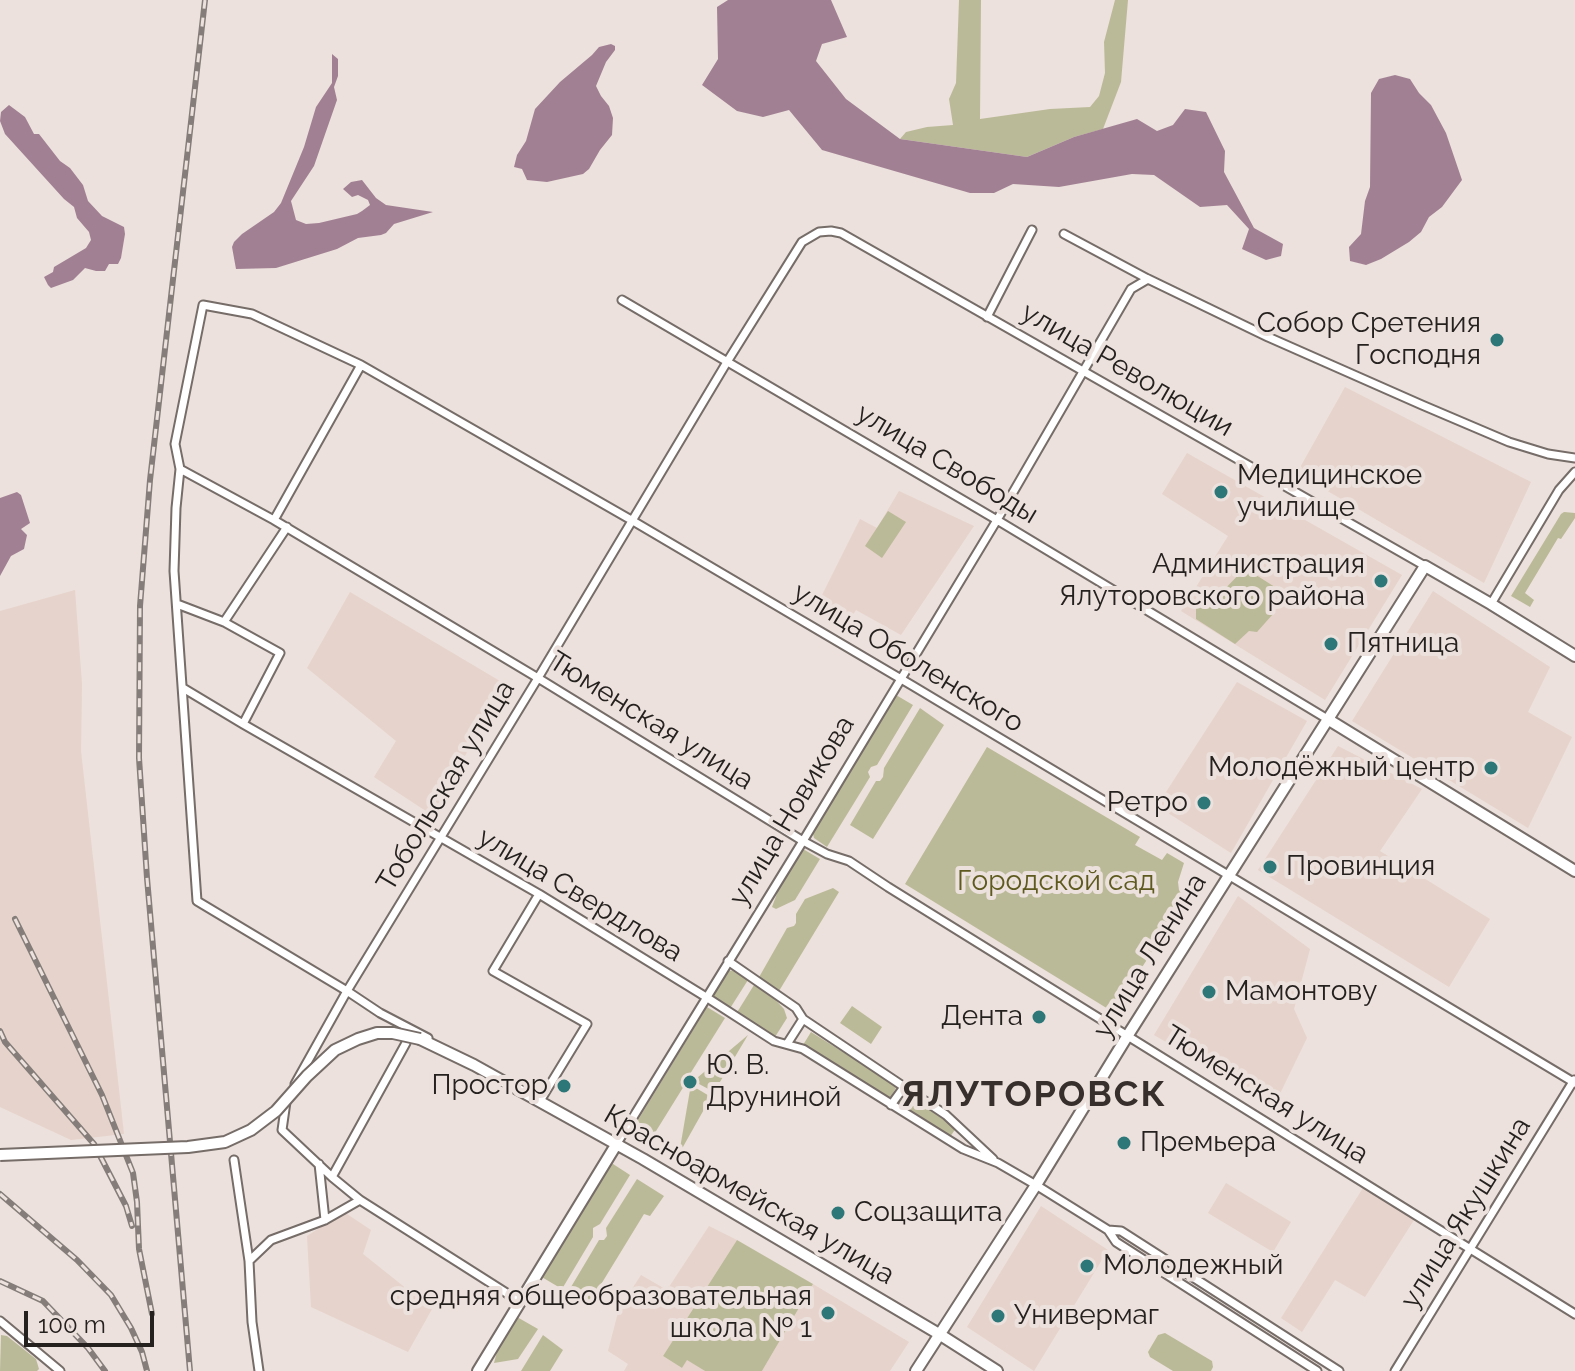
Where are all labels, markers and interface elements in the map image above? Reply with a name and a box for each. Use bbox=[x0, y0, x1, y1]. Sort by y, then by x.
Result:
street label: улица Революции bbox=[1015, 296, 1239, 444]
place label: Собор Сретения Господня bbox=[1257, 307, 1481, 373]
marker: Собор Сретения Господня bbox=[1488, 331, 1506, 349]
street label: улица Свободы bbox=[850, 397, 1044, 531]
place label: Медицинское училище bbox=[1237, 459, 1422, 525]
marker: Медицинское училище bbox=[1212, 483, 1230, 501]
place label: Администрация Ялуторовского района bbox=[1059, 548, 1365, 614]
marker: Администрация Ялуторовского района bbox=[1372, 572, 1390, 590]
street label: улица Оболенского bbox=[786, 576, 1030, 740]
place label: Пятница bbox=[1347, 627, 1459, 661]
marker: Пятница bbox=[1322, 635, 1340, 653]
street label: Тюменская улица bbox=[543, 645, 759, 797]
street label: Тобольская улица bbox=[370, 675, 522, 897]
street label: улица Новикова bbox=[722, 710, 862, 912]
place label: Молодёжный центр bbox=[1208, 751, 1475, 785]
marker: Молодёжный центр bbox=[1482, 759, 1500, 777]
place label: Ретро bbox=[1107, 786, 1188, 820]
marker: Ретро bbox=[1195, 794, 1213, 812]
street label: улица Свердлова bbox=[471, 821, 689, 969]
place label: Провинция bbox=[1286, 850, 1435, 884]
marker: Провинция bbox=[1261, 858, 1279, 876]
park label: Городской сад bbox=[957, 865, 1155, 899]
street label: улица Ленина bbox=[1086, 868, 1214, 1044]
place label: Мамонтову bbox=[1225, 975, 1377, 1009]
marker: Мамонтову bbox=[1200, 983, 1218, 1001]
place label: Дента bbox=[941, 1000, 1023, 1034]
marker: Дента bbox=[1030, 1008, 1048, 1026]
street label: Тюменская улица bbox=[1158, 1019, 1374, 1171]
place label: Ю. В. Друниной bbox=[706, 1049, 841, 1115]
place label: Простор bbox=[431, 1069, 548, 1103]
marker: Ю. В. Друниной bbox=[681, 1073, 699, 1091]
district label: ЯЛУТОРОВСК bbox=[901, 1073, 1167, 1117]
marker: Простор bbox=[555, 1077, 573, 1095]
street label: Красноармейская улица bbox=[598, 1098, 900, 1292]
street label: улица Якушкина bbox=[1394, 1111, 1538, 1315]
place label: Премьера bbox=[1140, 1126, 1276, 1160]
marker: Премьера bbox=[1115, 1134, 1133, 1152]
place label: Соцзащита bbox=[854, 1196, 1002, 1230]
marker: Соцзащита bbox=[829, 1204, 847, 1222]
place label: Молодежный bbox=[1103, 1249, 1283, 1283]
marker: Молодежный bbox=[1078, 1257, 1096, 1275]
place label: средняя общеобразовательная школа № 1 bbox=[390, 1280, 812, 1346]
scale bar bbox=[28, 1295, 158, 1345]
place label: Универмаг bbox=[1014, 1299, 1159, 1333]
marker: средняя общеобразовательная школа № 1 bbox=[819, 1304, 837, 1322]
marker: Универмаг bbox=[989, 1307, 1007, 1325]
text: 100 m bbox=[38, 1310, 106, 1339]

